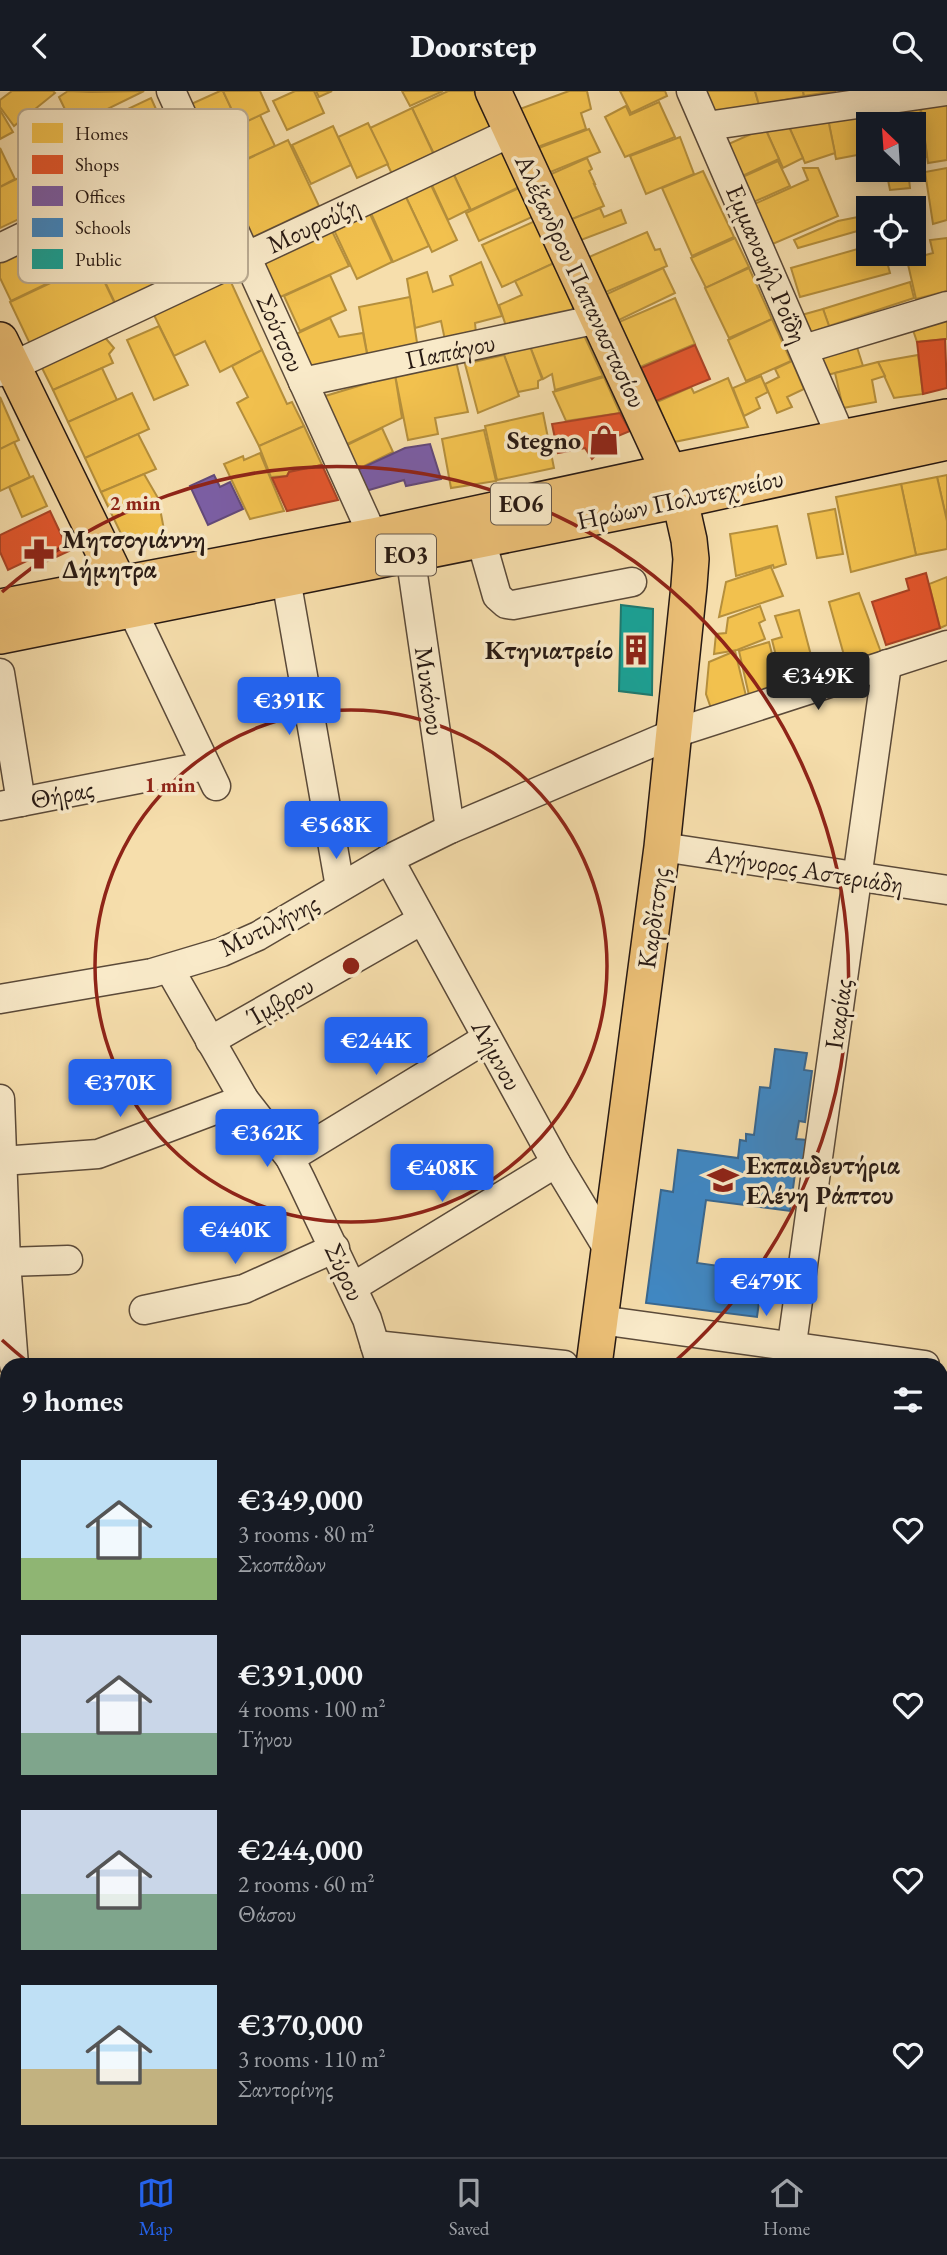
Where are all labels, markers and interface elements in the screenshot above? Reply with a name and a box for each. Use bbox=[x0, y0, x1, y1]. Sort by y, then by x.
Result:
text: Doorstep bbox=[410, 25, 537, 67]
icon: back bbox=[21, 27, 59, 65]
icon: search bbox=[888, 27, 926, 65]
legend bbox=[18, 109, 248, 283]
north arrow bbox=[856, 112, 926, 182]
map controls bbox=[856, 112, 926, 266]
text: Homes bbox=[75, 121, 128, 146]
street label: Αλέξανδρου Παπαναστασίου bbox=[507, 148, 655, 413]
text: Shops bbox=[75, 152, 119, 177]
street label: Εμμανουήλ Ροΐδη bbox=[718, 179, 816, 349]
text: Offices bbox=[75, 184, 125, 209]
street label: Μουρούζη bbox=[261, 189, 365, 261]
button: locate bbox=[856, 196, 926, 266]
text: Schools bbox=[75, 215, 131, 240]
text: Public bbox=[75, 247, 122, 272]
street label: Σούτσου bbox=[249, 289, 313, 377]
street label: Παπάγου bbox=[402, 325, 498, 377]
place label: Stegno bbox=[507, 423, 581, 457]
shop icon: Stegno bbox=[587, 423, 621, 457]
street label: Ηρώων Πολυτεχνείου bbox=[574, 461, 786, 537]
road number: ΕΟ6 bbox=[491, 483, 551, 525]
text: 2 min bbox=[109, 489, 161, 516]
place label: Μητσογιάννη Δήμητρα bbox=[62, 522, 206, 586]
road number: ΕΟ3 bbox=[376, 535, 436, 576]
pharmacy icon: Μητσογιάννη Δήμητρα bbox=[22, 537, 56, 571]
place label: Κτηνιατρείο bbox=[485, 633, 613, 667]
building icon: Κτηνιατρείο bbox=[619, 633, 653, 667]
street label: Μυκόνου bbox=[407, 644, 453, 738]
pin: €349K bbox=[769, 653, 867, 712]
text: €349K bbox=[782, 660, 854, 690]
pin: €391K bbox=[240, 677, 338, 737]
text: €391K bbox=[253, 685, 325, 715]
street label: Θήρας bbox=[27, 771, 97, 817]
text: 1 min bbox=[144, 771, 196, 798]
pin: €568K bbox=[287, 801, 385, 861]
text: €568K bbox=[300, 809, 372, 839]
street label: Αγήνορος Αστεριάδη bbox=[703, 836, 906, 901]
street label: Καρδίτσης bbox=[629, 865, 677, 971]
street label: Μυτιλήνης bbox=[214, 886, 324, 964]
centre of rings bbox=[339, 954, 363, 978]
street label: Ίμβρου bbox=[240, 968, 320, 1034]
street label: Ικαρίας bbox=[816, 977, 860, 1051]
street label: Λήμνου bbox=[463, 1013, 530, 1097]
pin: €244K bbox=[327, 1017, 425, 1077]
text: €244K bbox=[340, 1025, 412, 1055]
pin: €370K bbox=[71, 1059, 169, 1119]
text: €370K bbox=[84, 1067, 156, 1097]
pin: €362K bbox=[218, 1109, 316, 1169]
text: €362K bbox=[231, 1117, 303, 1147]
pin: €408K bbox=[393, 1145, 491, 1204]
place label: Εκπαιδευτήρια Ελένη Ράπτου bbox=[746, 1148, 901, 1212]
text: €408K bbox=[406, 1152, 478, 1182]
school or university icon: Εκπαιδευτήρια Ελένη Ράπτου bbox=[706, 1163, 740, 1197]
pin: €440K bbox=[186, 1207, 284, 1266]
text: €440K bbox=[199, 1214, 271, 1244]
street label: Σύρου bbox=[317, 1238, 373, 1306]
pin: €479K bbox=[717, 1259, 815, 1318]
text: €479K bbox=[730, 1266, 802, 1296]
text: 9 homes bbox=[21, 1381, 123, 1420]
icon: filters bbox=[889, 1381, 927, 1419]
text: €349,000 bbox=[238, 1480, 363, 1519]
icon: home bbox=[77, 1488, 161, 1572]
icon: heart bbox=[889, 1511, 927, 1549]
text: 3 rooms · 80 m² bbox=[238, 1519, 375, 1549]
text: Σκοπάδων bbox=[238, 1549, 326, 1579]
text: €391,000 bbox=[238, 1655, 363, 1694]
icon: home bbox=[77, 1663, 161, 1747]
icon: heart bbox=[889, 1686, 927, 1724]
text: 4 rooms · 100 m² bbox=[238, 1694, 386, 1724]
text: Τήνου bbox=[238, 1724, 293, 1754]
text: €244,000 bbox=[238, 1830, 363, 1869]
icon: home bbox=[77, 1838, 161, 1922]
icon: heart bbox=[889, 1861, 927, 1899]
text: 2 rooms · 60 m² bbox=[238, 1869, 375, 1899]
text: Θάσου bbox=[238, 1899, 296, 1929]
text: €370,000 bbox=[238, 2005, 363, 2044]
icon: home bbox=[77, 2013, 161, 2097]
icon: heart bbox=[889, 2036, 927, 2074]
text: 3 rooms · 110 m² bbox=[238, 2044, 386, 2074]
text: Σαντορίνης bbox=[238, 2074, 333, 2104]
tab: Map bbox=[137, 2174, 175, 2241]
tab: Saved bbox=[449, 2174, 489, 2241]
tab: Home bbox=[763, 2174, 810, 2241]

